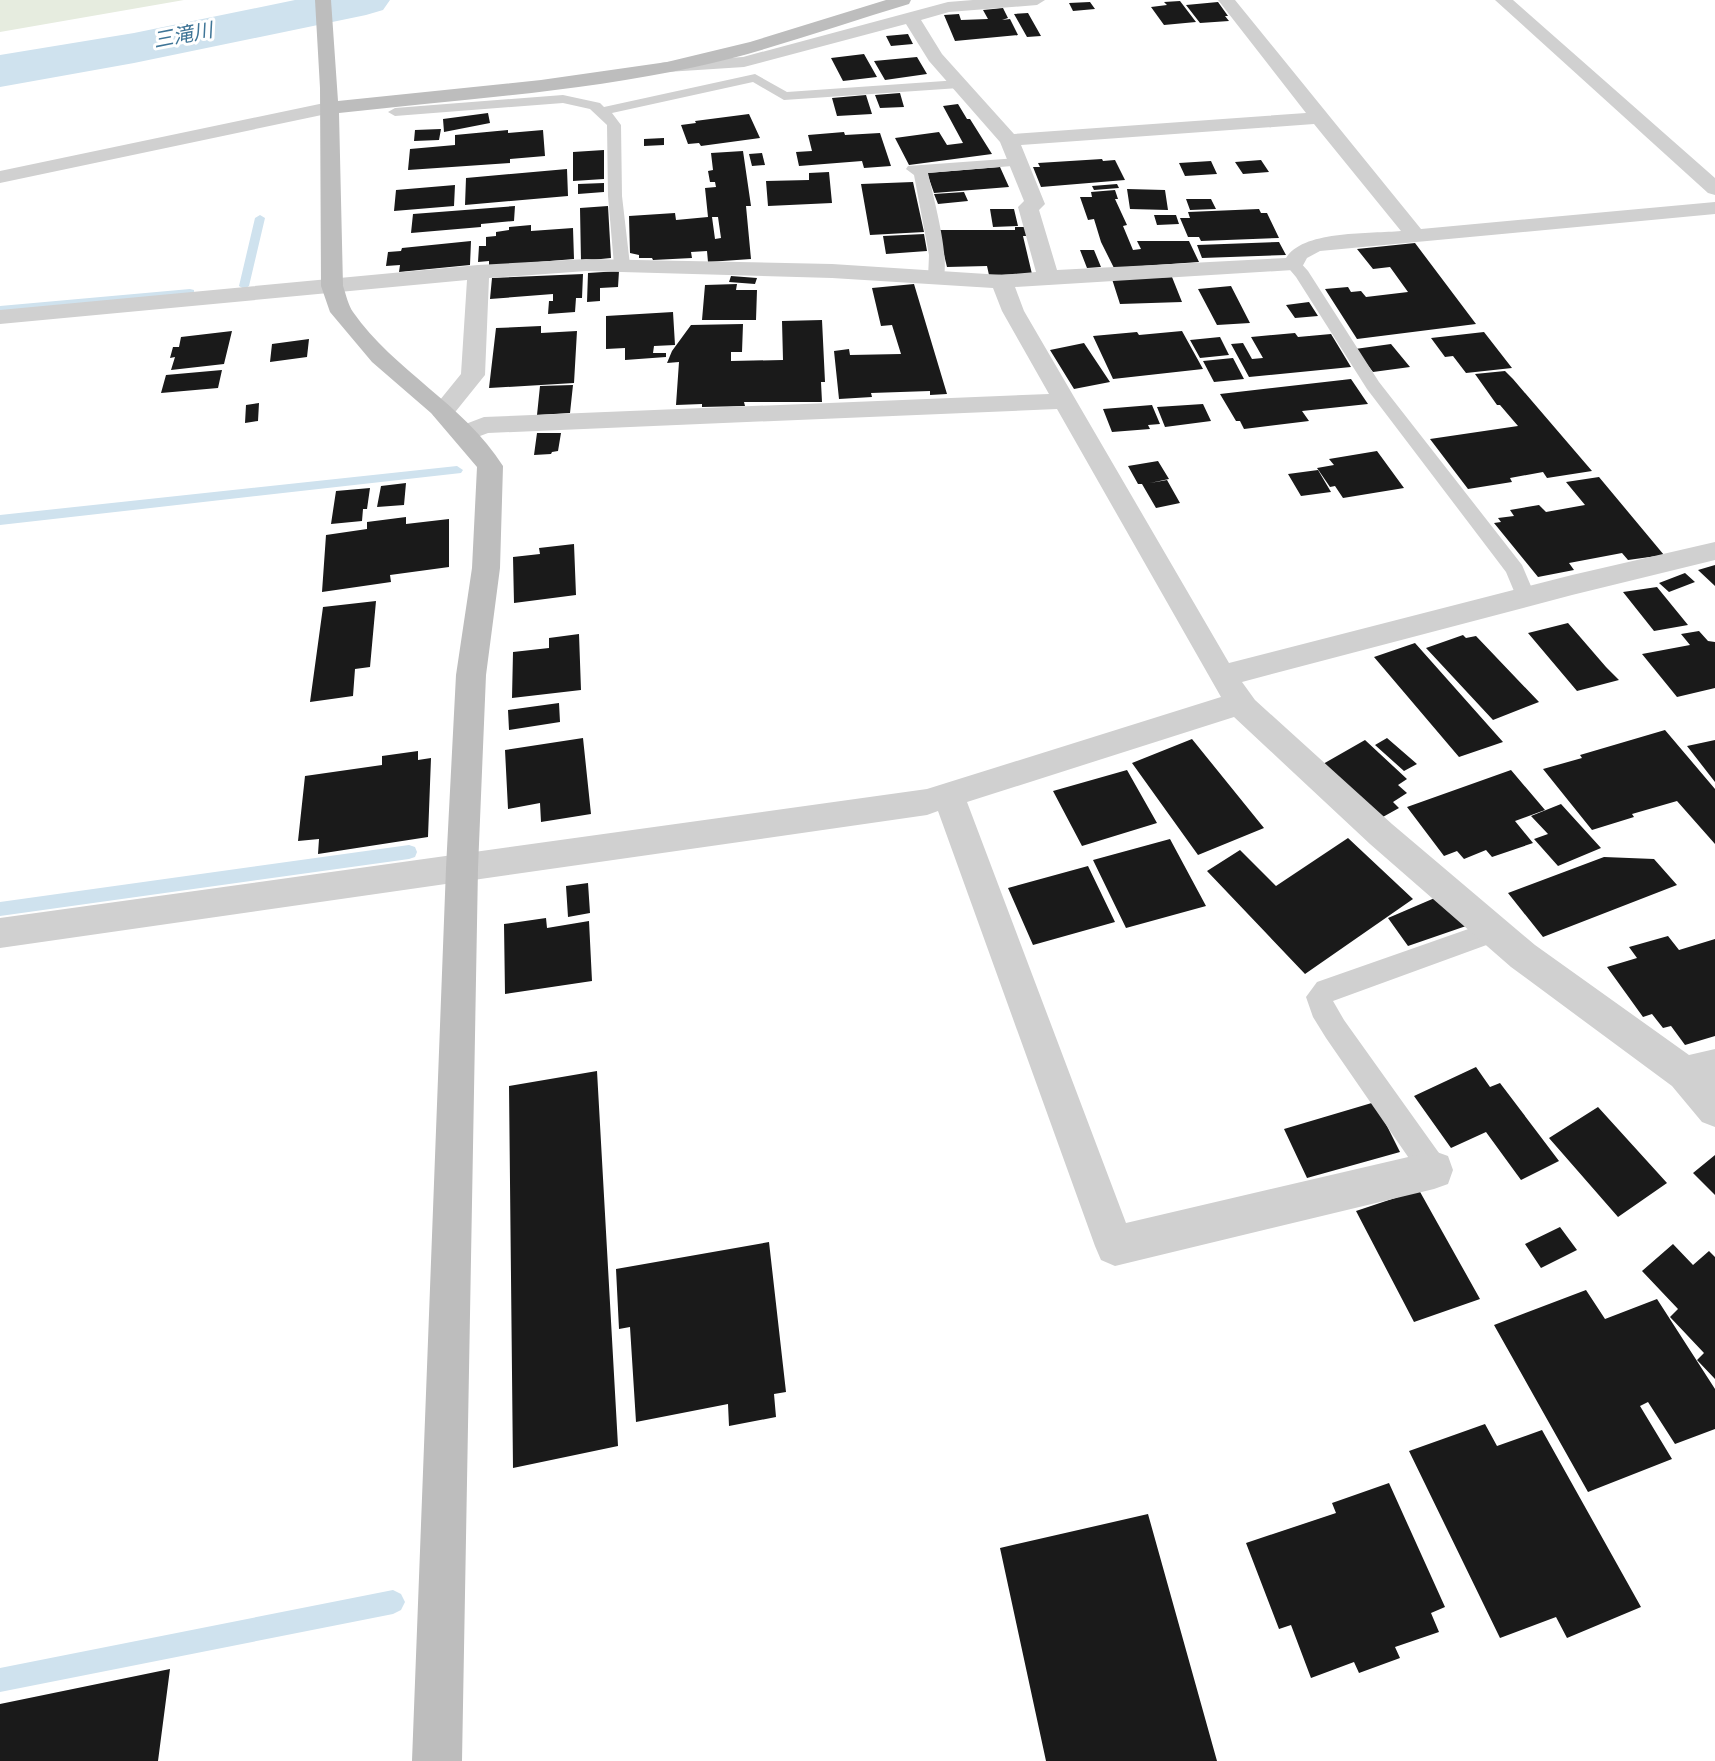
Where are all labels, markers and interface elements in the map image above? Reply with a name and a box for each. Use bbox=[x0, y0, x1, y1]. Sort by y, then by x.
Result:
water label: 三滝川 bbox=[151, 18, 217, 54]

